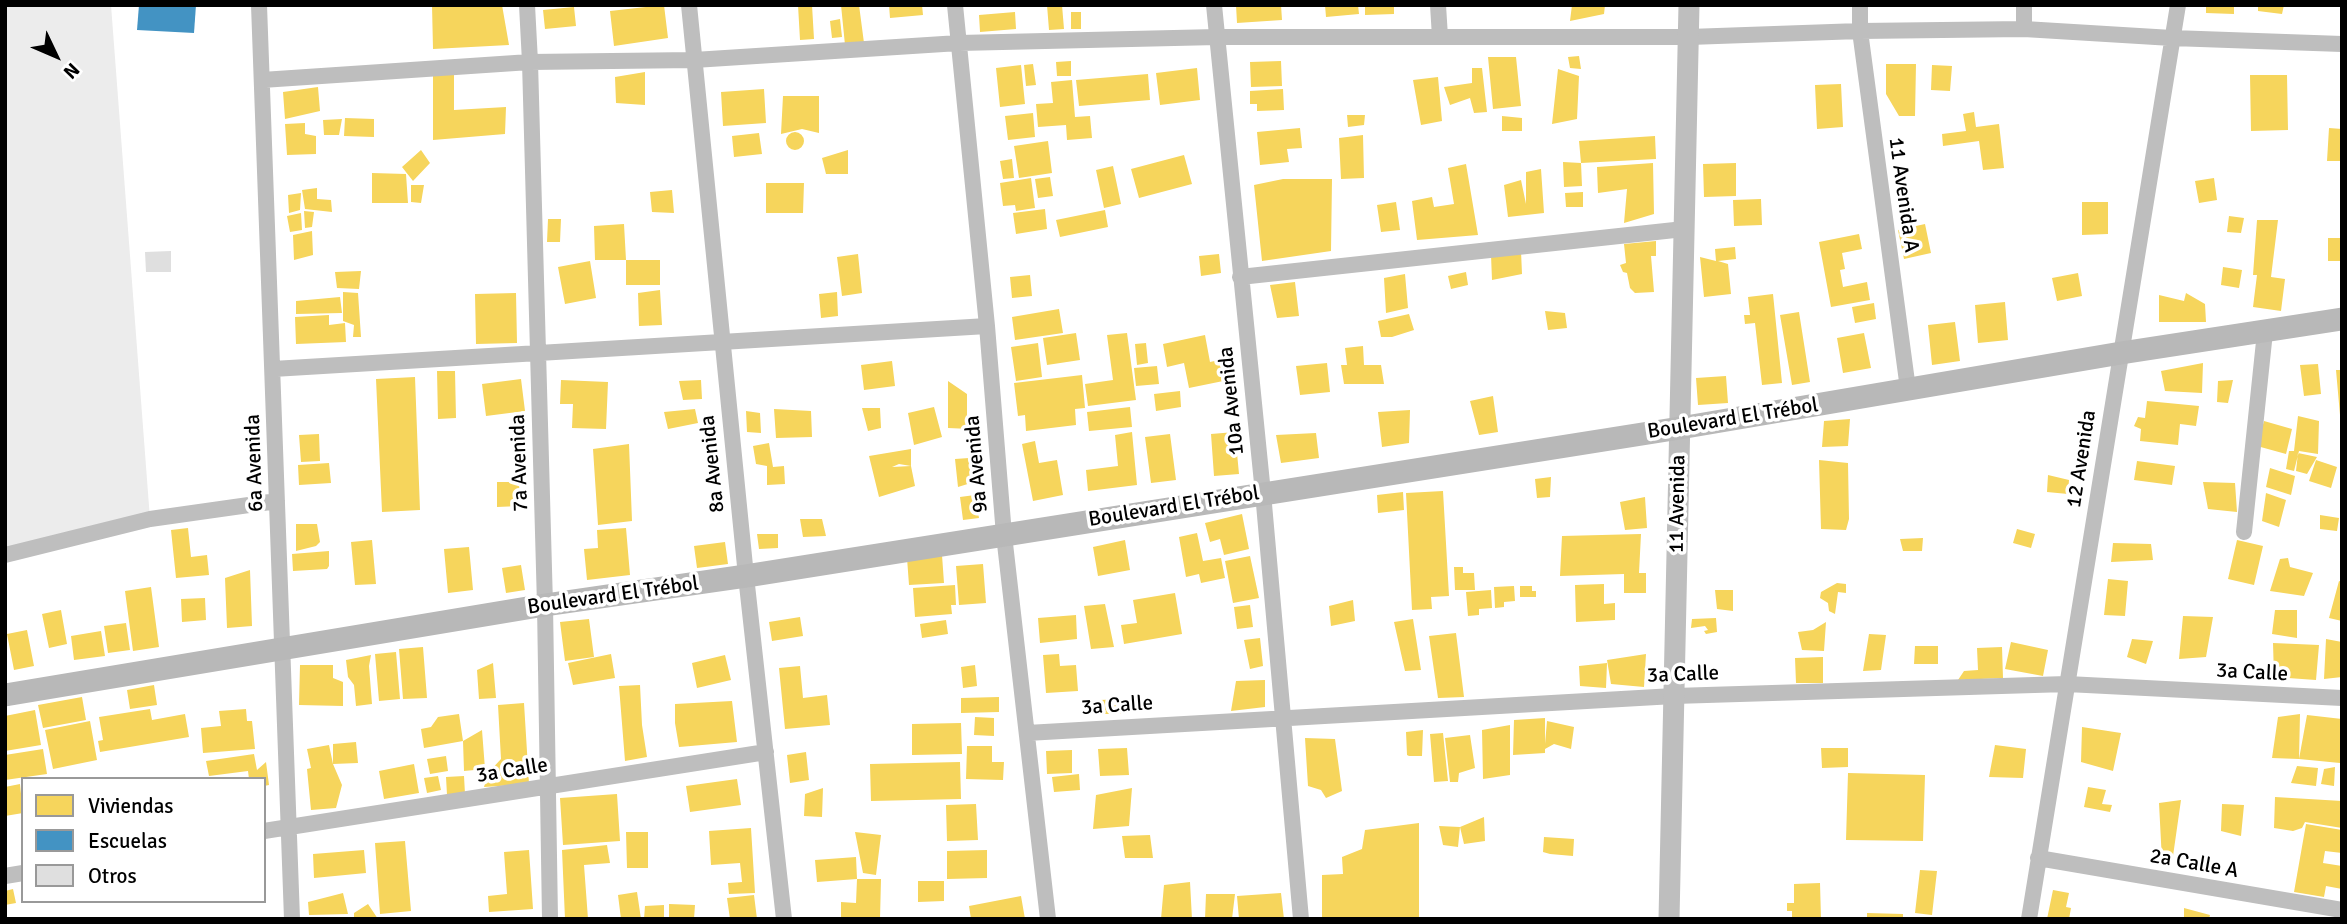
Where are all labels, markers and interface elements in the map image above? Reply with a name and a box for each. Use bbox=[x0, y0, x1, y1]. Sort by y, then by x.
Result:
north arrow bbox=[21, 21, 91, 91]
text: N bbox=[58, 57, 84, 84]
street label: 11 Avenida A bbox=[1882, 136, 1924, 254]
street label: 10a Avenida bbox=[1214, 345, 1250, 457]
street label: Boulevard El Trébol bbox=[1646, 393, 1820, 445]
street label: 12 Avenida bbox=[2062, 408, 2102, 510]
street label: 6a Avenida bbox=[241, 414, 269, 512]
street label: 7a Avenida bbox=[506, 414, 534, 512]
street label: 8a Avenida bbox=[695, 414, 731, 514]
street label: 9a Avenida bbox=[960, 414, 994, 514]
street label: 11 Avenida bbox=[1665, 455, 1691, 553]
street label: Boulevard El Trébol bbox=[1087, 481, 1261, 533]
street label: Boulevard El Trébol bbox=[526, 572, 700, 620]
street label: 3a Calle bbox=[2215, 659, 2289, 687]
street label: 3a Calle bbox=[1646, 661, 1720, 689]
street label: 3a Calle bbox=[1080, 691, 1154, 721]
street label: 3a Calle bbox=[474, 753, 550, 789]
legend bbox=[21, 777, 266, 903]
text: Viviendas bbox=[88, 793, 173, 819]
text: Escuelas bbox=[88, 828, 167, 854]
street label: 2a Calle A bbox=[2148, 844, 2240, 884]
text: Otros bbox=[88, 863, 137, 889]

